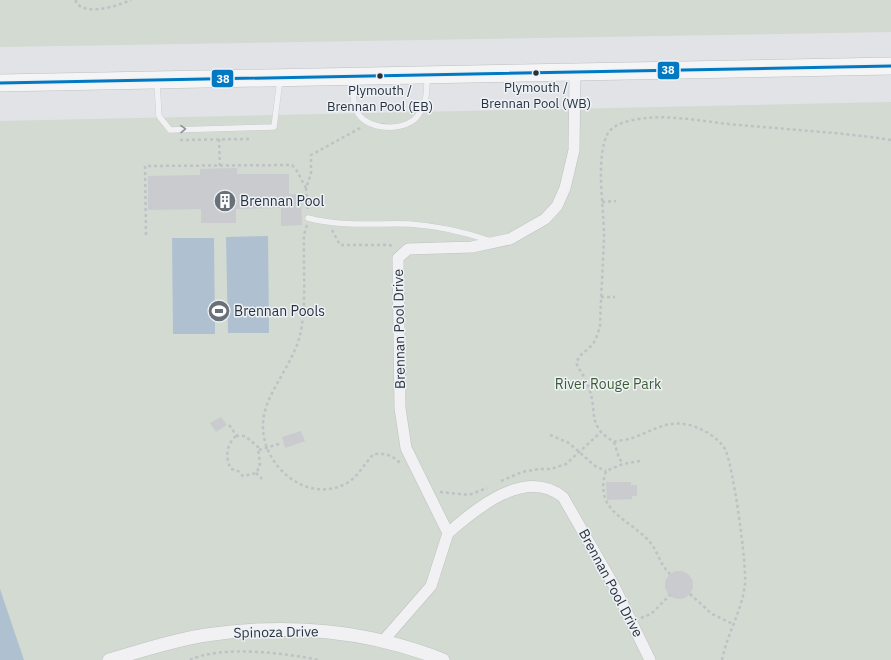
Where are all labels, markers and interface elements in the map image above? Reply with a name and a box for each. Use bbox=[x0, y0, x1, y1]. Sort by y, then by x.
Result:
line badge: 38 bbox=[657, 61, 680, 80]
text: 38 bbox=[661, 63, 675, 77]
marker: Plymouth / Brennan Pool (WB) bbox=[531, 68, 541, 78]
line badge: 38 bbox=[211, 69, 234, 88]
marker: Plymouth / Brennan Pool (EB) bbox=[375, 71, 385, 81]
text: 38 bbox=[216, 72, 230, 86]
place label: Plymouth / Brennan Pool (WB) bbox=[481, 79, 591, 112]
place label: Plymouth / Brennan Pool (EB) bbox=[327, 82, 433, 115]
one-way arrow bbox=[180, 125, 186, 133]
building icon: Brennan Pool bbox=[212, 188, 238, 214]
place label: Brennan Pool bbox=[240, 192, 324, 210]
street label: Brennan Pool Drive bbox=[389, 269, 409, 389]
sports icon: Brennan Pools bbox=[206, 298, 232, 324]
place label: Brennan Pools bbox=[234, 302, 325, 320]
park label: River Rouge Park bbox=[555, 375, 662, 393]
street label: Brennan Pool Drive bbox=[575, 526, 647, 640]
street label: Spinoza Drive bbox=[233, 622, 319, 642]

